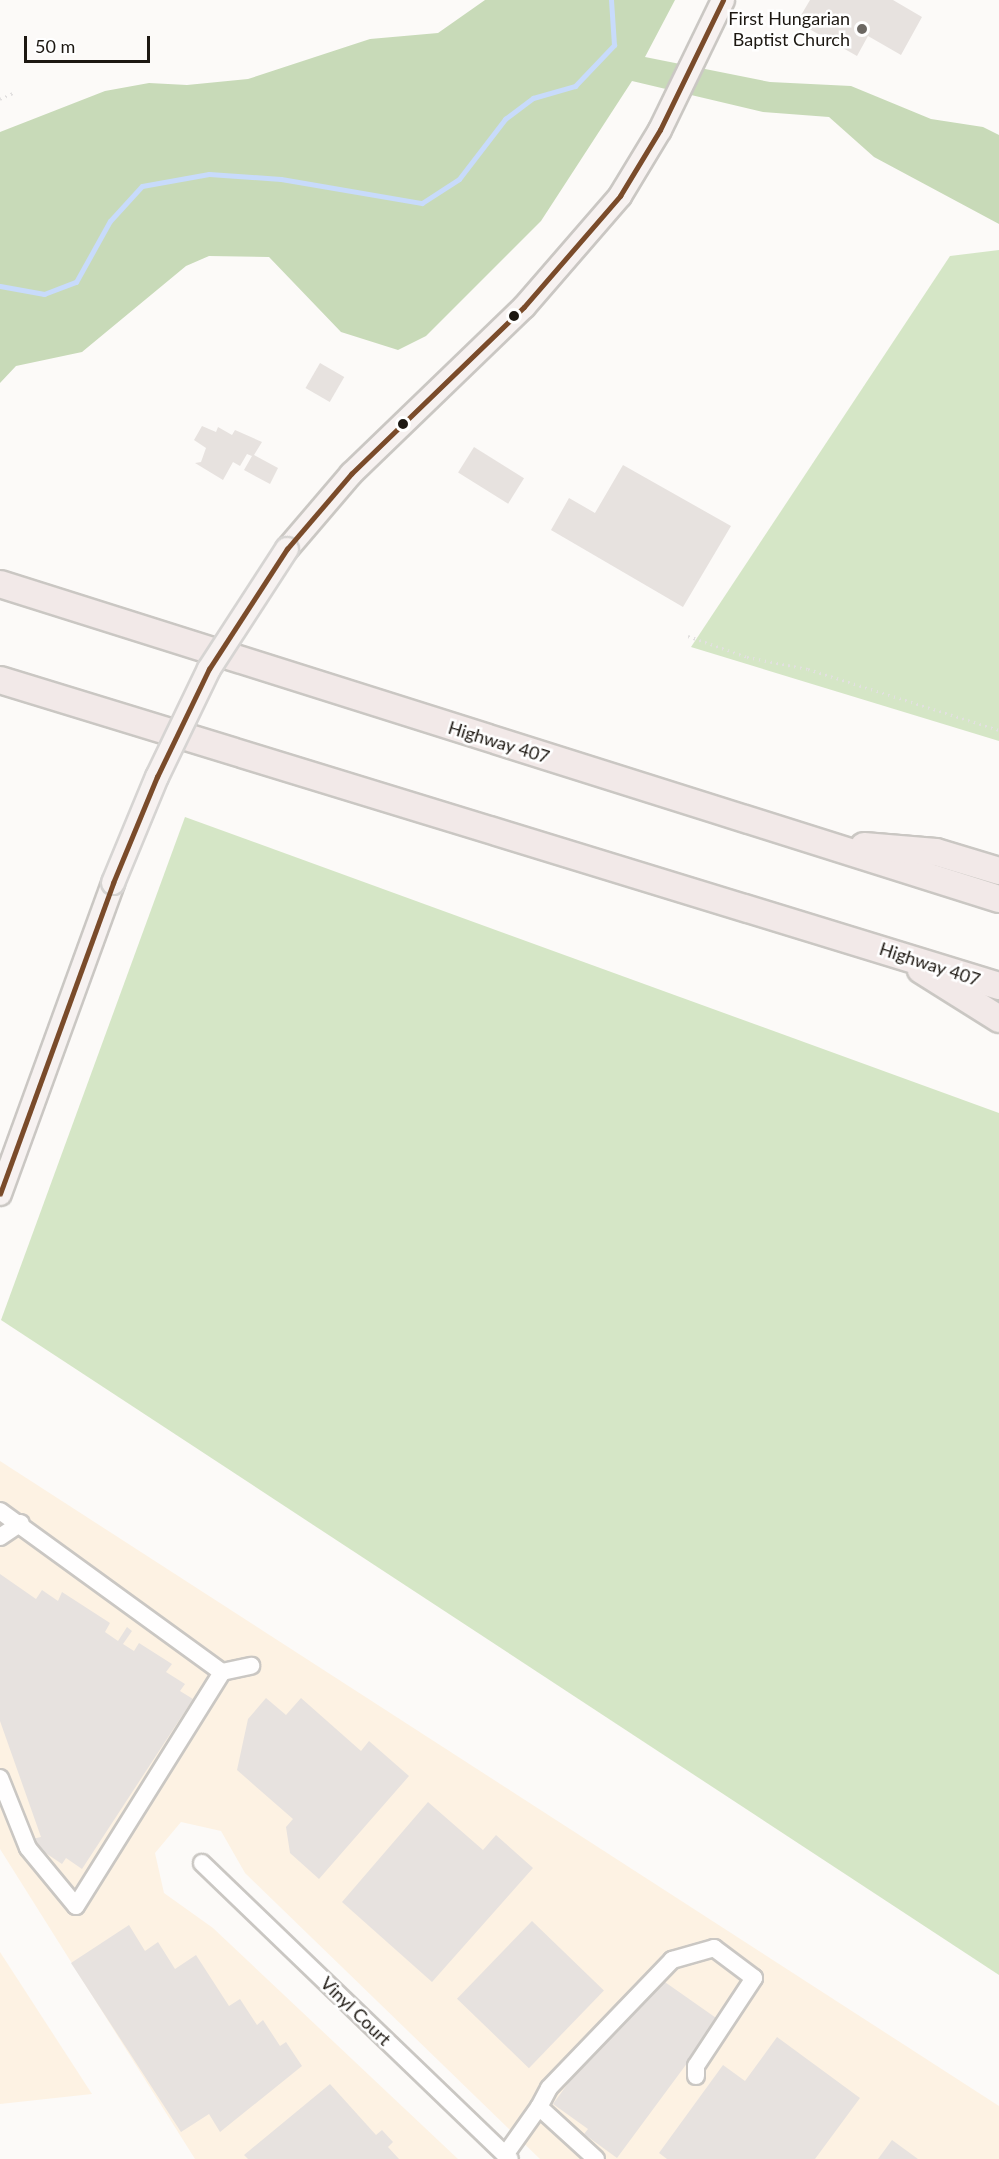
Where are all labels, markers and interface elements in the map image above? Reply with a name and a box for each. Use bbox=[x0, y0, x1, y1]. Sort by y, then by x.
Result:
place label: First Hungarian Baptist Church bbox=[728, 8, 850, 50]
marker: First Hungarian Baptist Church bbox=[855, 22, 869, 36]
scale bar bbox=[27, 24, 153, 62]
text: 50 m bbox=[35, 35, 75, 57]
unlabelled marker bbox=[508, 310, 520, 322]
unlabelled marker bbox=[397, 418, 409, 430]
street label: Highway 407 bbox=[446, 716, 552, 768]
street label: Highway 407 bbox=[877, 937, 983, 991]
street label: Vinyl Court bbox=[316, 1972, 396, 2050]

